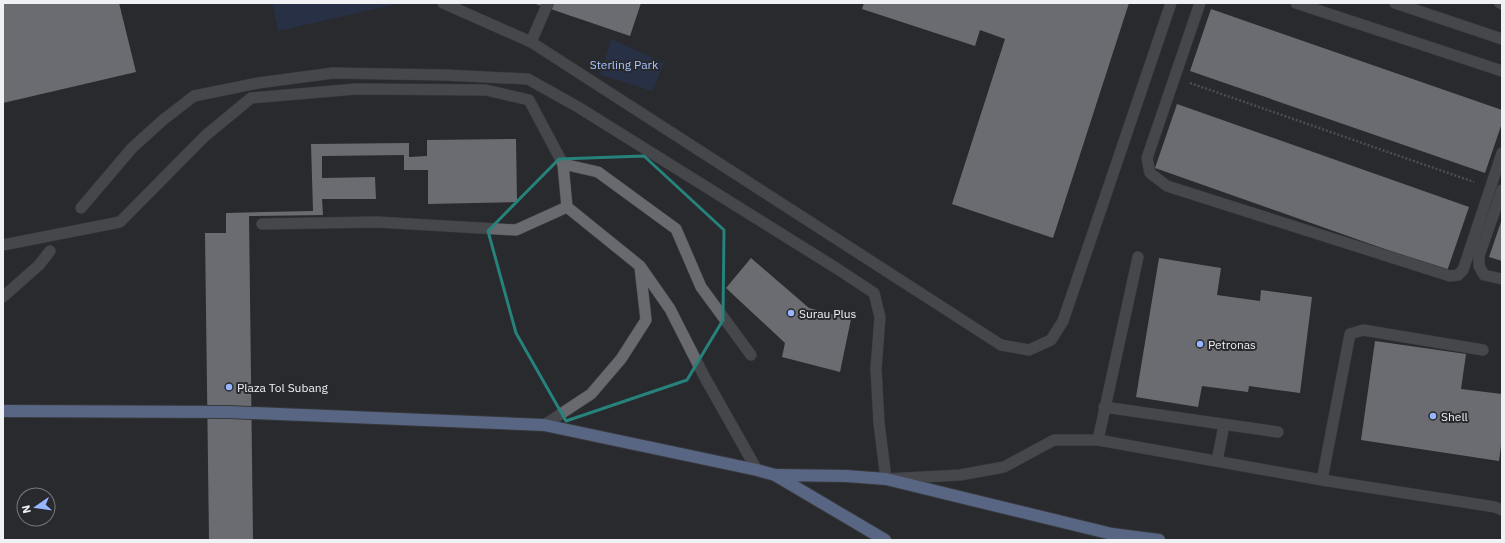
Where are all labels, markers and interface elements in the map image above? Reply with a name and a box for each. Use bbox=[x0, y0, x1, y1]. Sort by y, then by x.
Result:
park label: Sterling Park bbox=[590, 57, 659, 72]
place label: Surau Plus bbox=[799, 306, 857, 321]
marker: Surau Plus bbox=[786, 308, 796, 318]
place label: Petronas bbox=[1208, 337, 1256, 352]
marker: Petronas bbox=[1195, 339, 1205, 349]
place label: Plaza Tol Subang bbox=[237, 380, 329, 395]
marker: Plaza Tol Subang bbox=[224, 382, 234, 392]
place label: Shell bbox=[1441, 409, 1468, 424]
marker: Shell bbox=[1428, 411, 1438, 421]
north arrow bbox=[16, 487, 56, 527]
text: N bbox=[19, 504, 34, 515]

